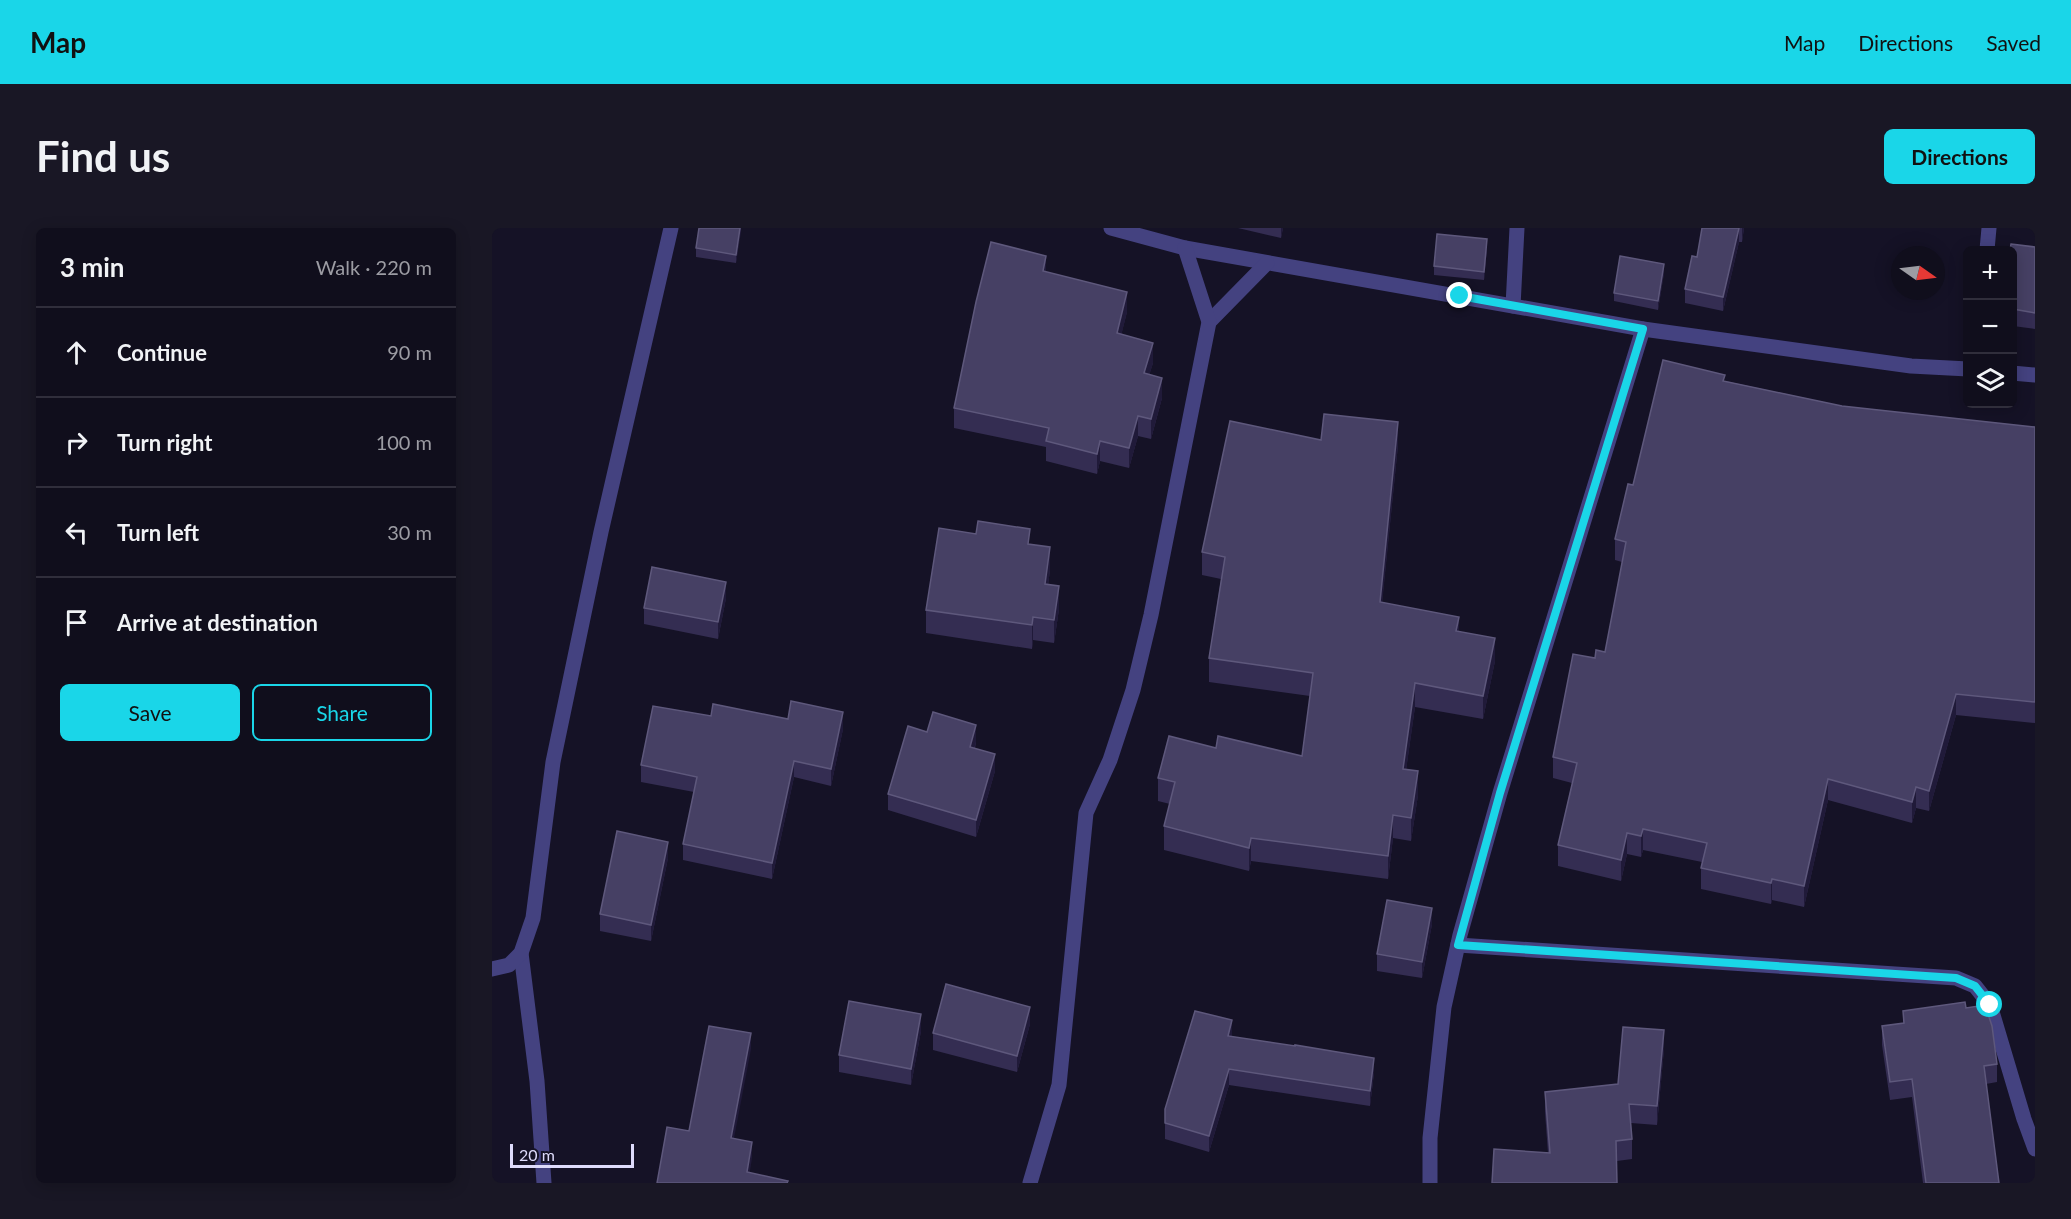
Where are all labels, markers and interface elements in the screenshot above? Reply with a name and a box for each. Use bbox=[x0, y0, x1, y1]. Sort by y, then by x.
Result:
text: Map bbox=[30, 25, 86, 59]
text: Map bbox=[1784, 30, 1825, 55]
text: Directions bbox=[1858, 30, 1953, 55]
text: Saved bbox=[1986, 30, 2041, 55]
button: Directions bbox=[1884, 129, 2035, 184]
text: Find us bbox=[36, 131, 170, 181]
north arrow bbox=[1891, 246, 1945, 300]
map controls bbox=[1963, 246, 2017, 408]
button: + bbox=[1963, 246, 2017, 300]
text: 3 min bbox=[60, 251, 124, 283]
text: Walk · 220 m bbox=[316, 255, 432, 279]
route end bbox=[1446, 282, 1472, 308]
button: − bbox=[1963, 300, 2017, 354]
icon: ahead bbox=[60, 336, 93, 369]
text: Continue bbox=[117, 339, 207, 366]
text: 90 m bbox=[387, 340, 432, 364]
button: layers bbox=[1963, 354, 2017, 408]
icon: right bbox=[60, 426, 93, 459]
text: Turn right bbox=[117, 429, 212, 456]
text: 100 m bbox=[376, 430, 432, 454]
icon: left bbox=[60, 516, 93, 549]
text: Turn left bbox=[117, 519, 199, 546]
text: 30 m bbox=[387, 520, 432, 544]
icon: arrive bbox=[60, 606, 93, 639]
text: Arrive at destination bbox=[117, 609, 318, 636]
button: Save bbox=[60, 684, 240, 741]
button: Share bbox=[252, 684, 432, 741]
route start bbox=[1976, 991, 2002, 1017]
scale bar bbox=[510, 1141, 634, 1168]
text: 20 m bbox=[519, 1145, 555, 1164]

